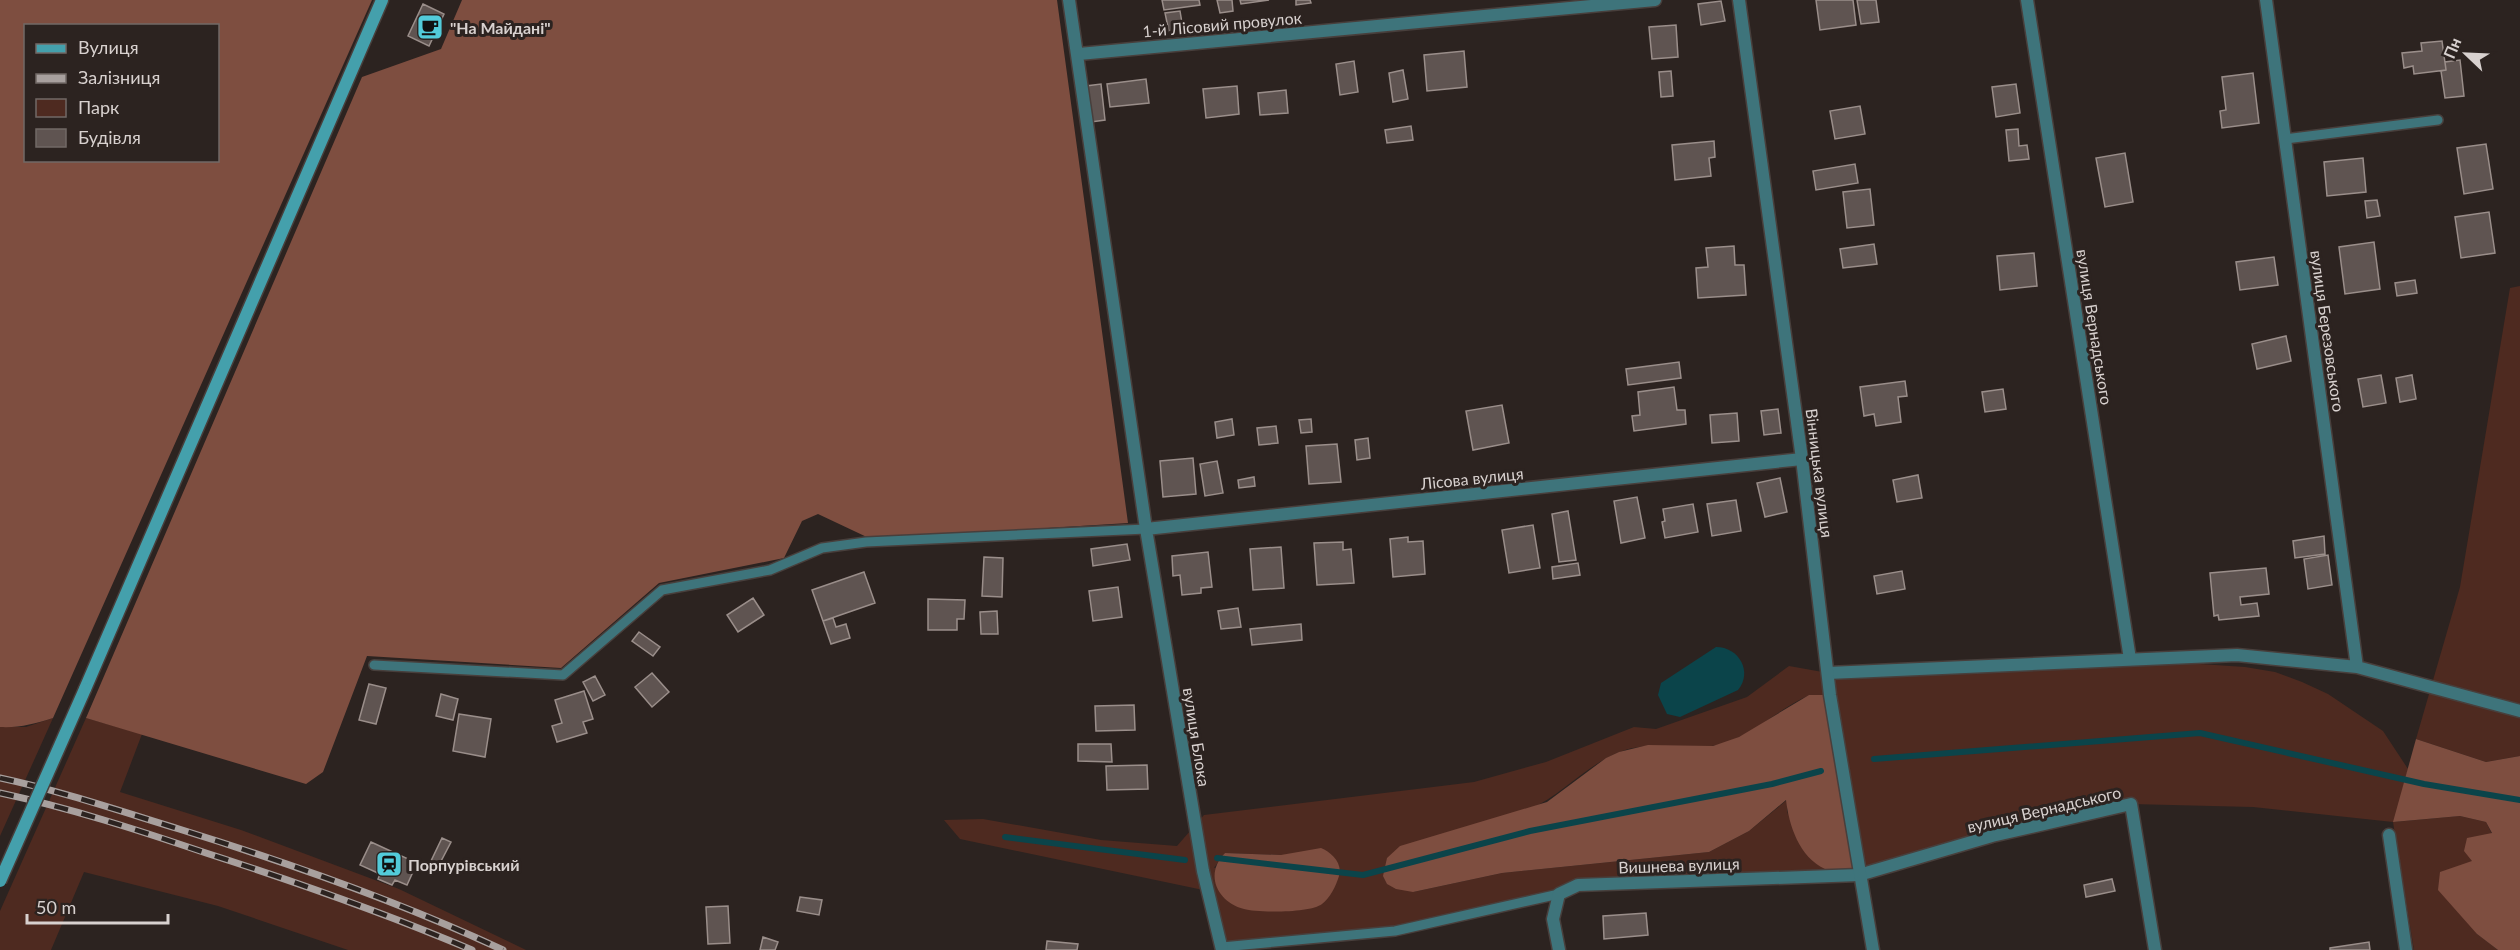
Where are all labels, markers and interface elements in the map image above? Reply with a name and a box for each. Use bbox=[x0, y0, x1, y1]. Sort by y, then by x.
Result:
street label: 1-й Лісовий провулок bbox=[1142, 8, 1303, 40]
cafe icon: "На Майдані" bbox=[415, 12, 445, 42]
place label: "На Майдані" bbox=[450, 18, 551, 37]
legend bbox=[24, 24, 219, 162]
north arrow bbox=[2436, 24, 2496, 84]
text: Пн bbox=[2439, 35, 2465, 61]
text: Вулиця bbox=[78, 36, 139, 58]
text: Залізниця bbox=[78, 66, 160, 88]
text: Парк bbox=[78, 96, 120, 118]
text: Будівля bbox=[78, 126, 141, 148]
street label: вулиця Вернадського bbox=[2073, 248, 2117, 406]
street label: вулиця Березовського bbox=[2307, 249, 2349, 413]
street label: Вінницька вулиця bbox=[1803, 407, 1837, 539]
street label: Лісова вулиця bbox=[1419, 463, 1524, 493]
street label: вулиця Блока bbox=[1180, 686, 1214, 788]
street label: вулиця Вернадського bbox=[1965, 782, 2123, 836]
station icon: Порпурівський bbox=[374, 849, 404, 879]
street label: Вишнева вулиця bbox=[1618, 853, 1740, 877]
place label: Порпурівський bbox=[408, 855, 520, 874]
scale bar bbox=[27, 887, 168, 925]
text: 50 m bbox=[36, 896, 76, 918]

